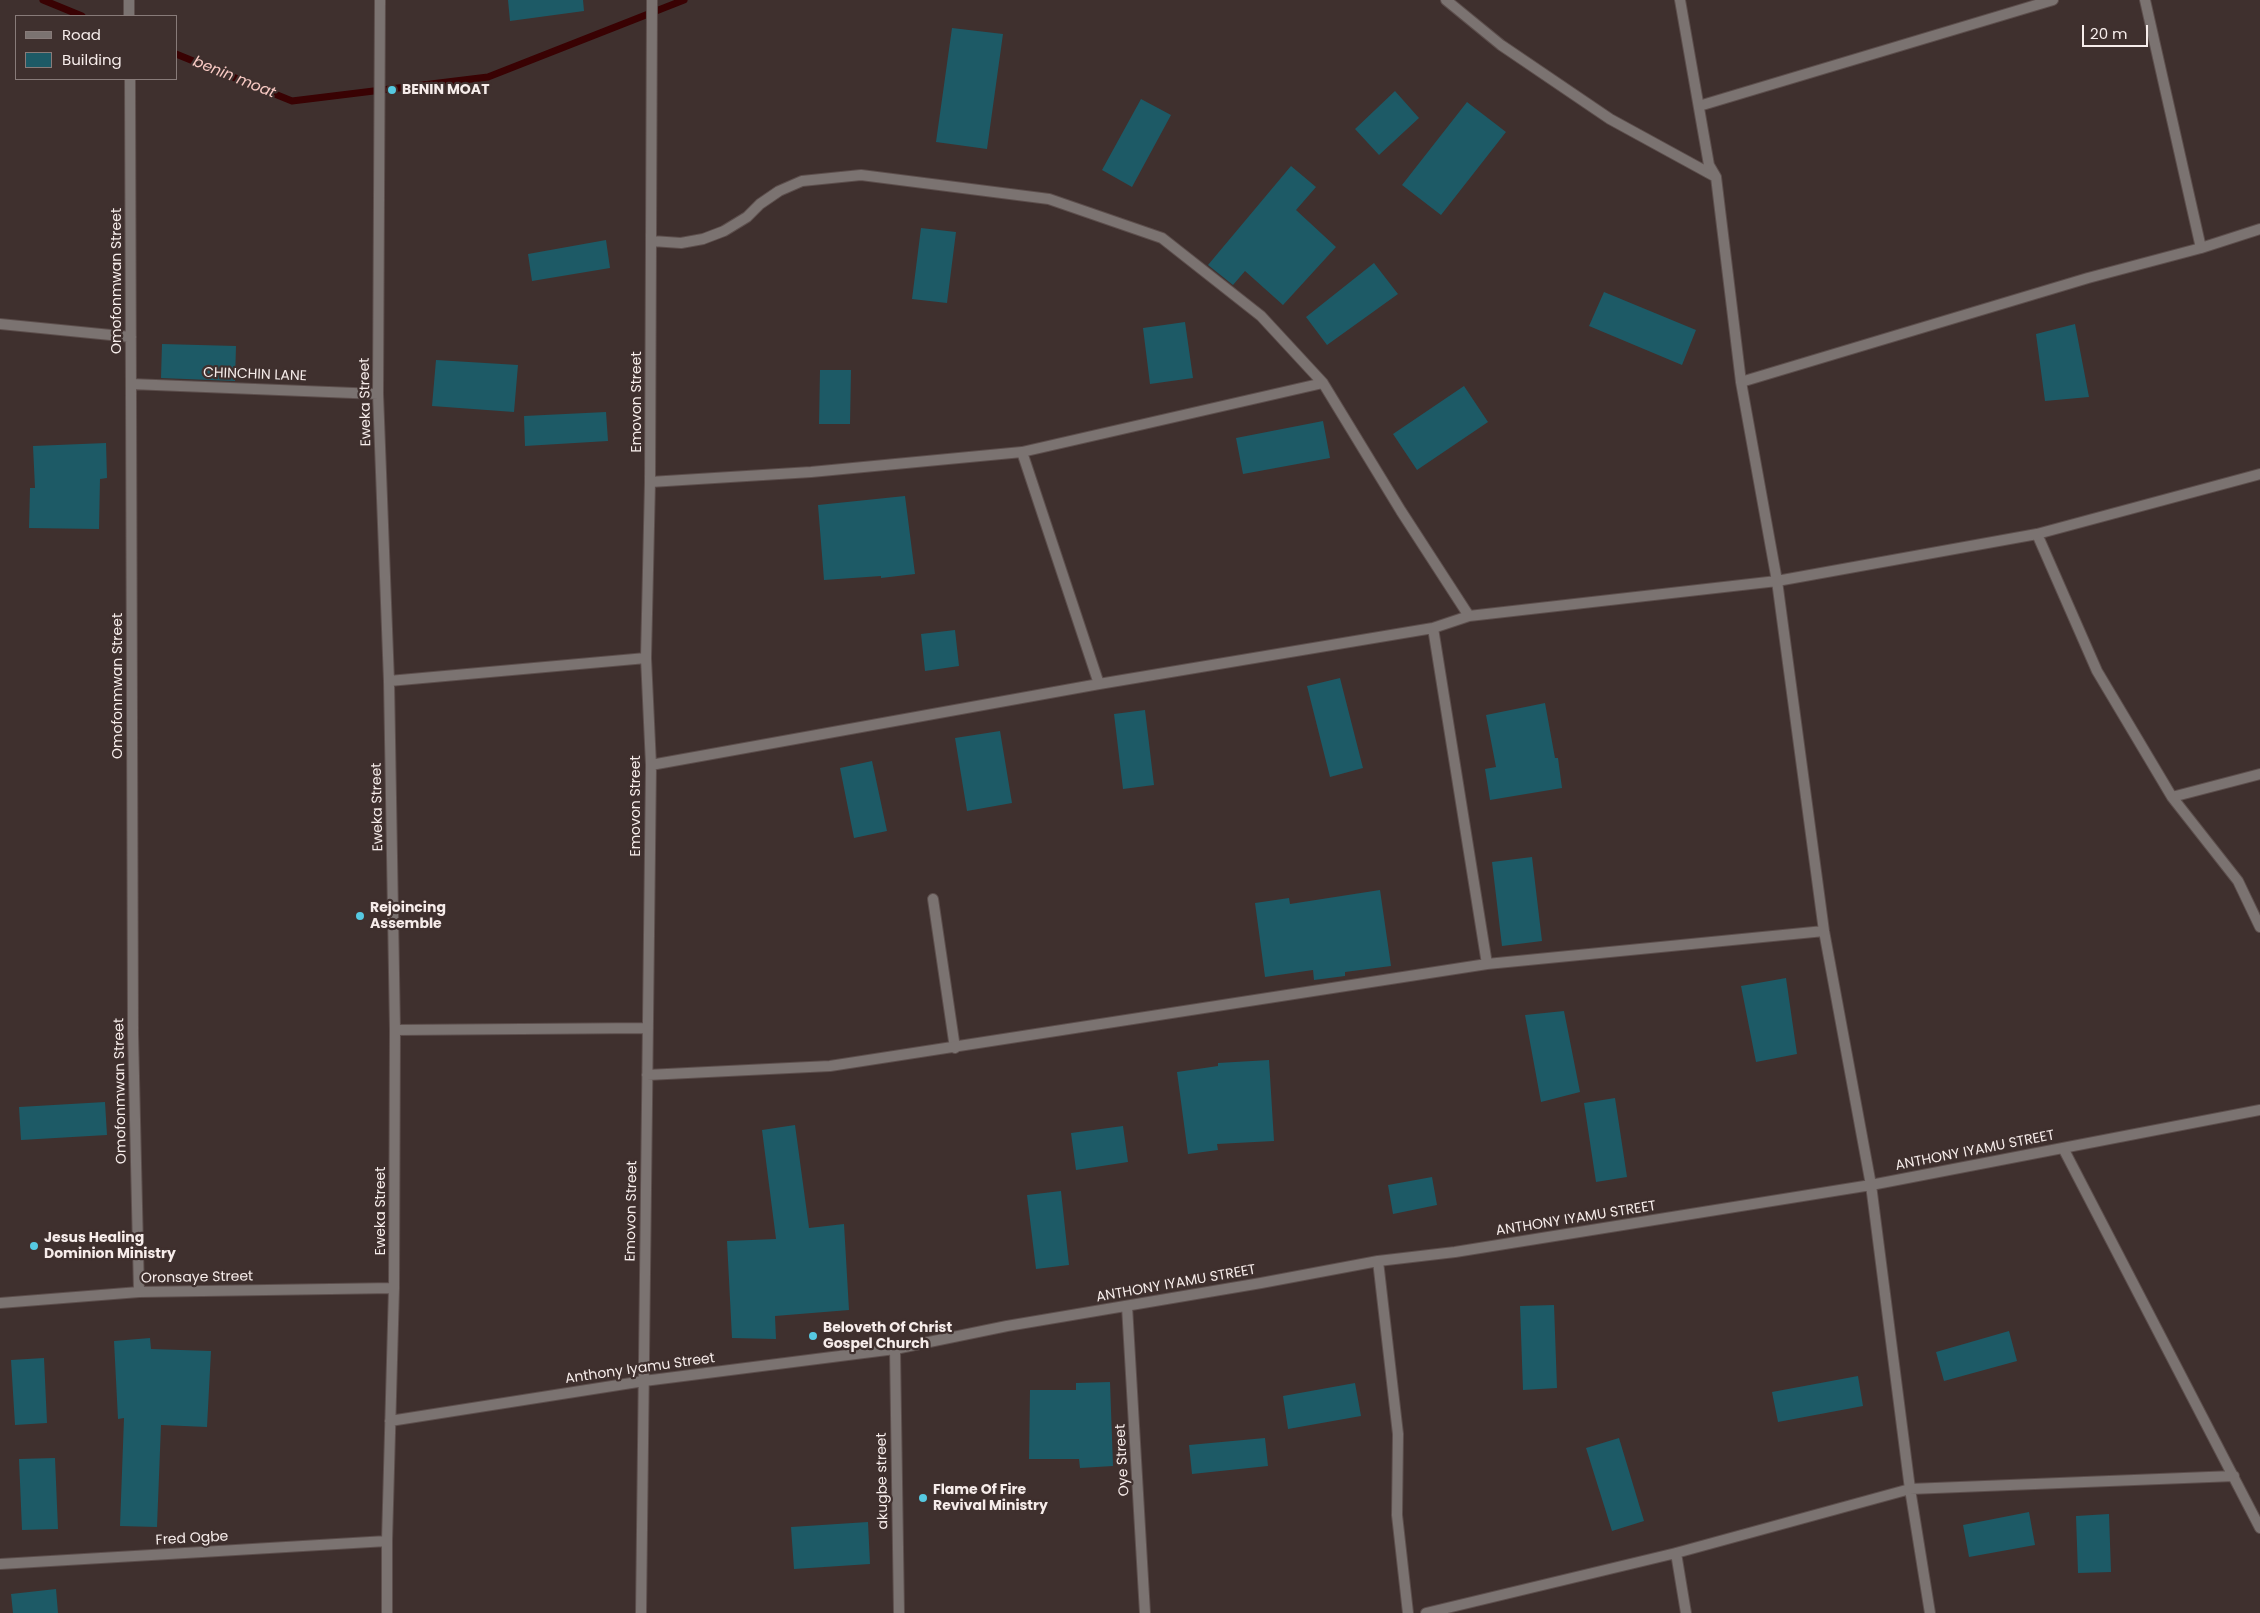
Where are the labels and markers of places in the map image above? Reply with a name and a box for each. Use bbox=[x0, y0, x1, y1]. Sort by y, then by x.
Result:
place label: BENIN MOAT bbox=[402, 82, 489, 98]
marker: BENIN MOAT bbox=[386, 84, 398, 96]
place label: Rejoincing Assemble bbox=[370, 900, 446, 932]
marker: Rejoincing Assemble bbox=[354, 910, 366, 922]
place label: Jesus Healing Dominion Ministry bbox=[44, 1230, 176, 1262]
marker: Jesus Healing Dominion Ministry bbox=[28, 1240, 40, 1252]
place label: Beloveth Of Christ Gospel Church bbox=[823, 1320, 952, 1352]
marker: Beloveth Of Christ Gospel Church bbox=[807, 1330, 819, 1342]
place label: Flame Of Fire Revival Ministry bbox=[933, 1482, 1048, 1514]
marker: Flame Of Fire Revival Ministry bbox=[917, 1492, 929, 1504]

